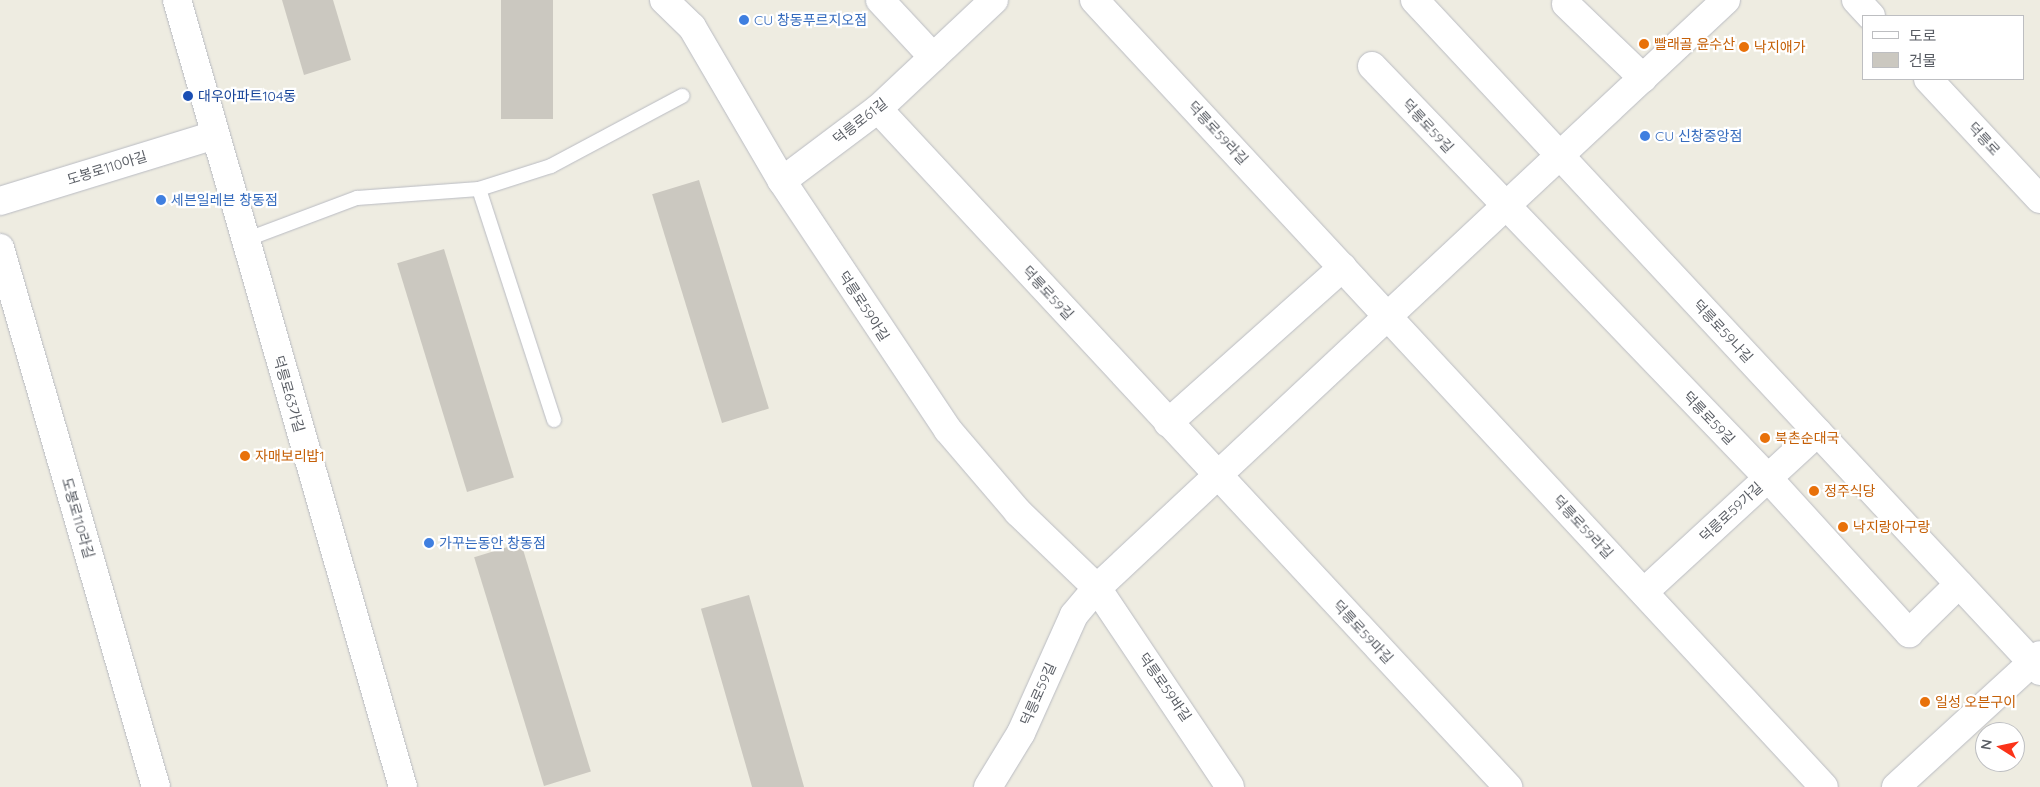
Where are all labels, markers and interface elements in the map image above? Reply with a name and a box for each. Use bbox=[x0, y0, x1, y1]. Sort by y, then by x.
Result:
place label: CU 창동푸르지오점 bbox=[754, 12, 867, 28]
marker: CU 창동푸르지오점 bbox=[738, 14, 750, 26]
legend bbox=[1862, 15, 2025, 80]
text: 도로 bbox=[1909, 26, 1937, 45]
place label: 빨래골 윤수산 bbox=[1654, 36, 1735, 52]
marker: 빨래골 윤수산 bbox=[1638, 38, 1650, 50]
place label: 낙지애가 bbox=[1754, 39, 1806, 55]
marker: 낙지애가 bbox=[1738, 41, 1750, 53]
text: 건물 bbox=[1909, 51, 1937, 70]
place label: 대우아파트104동 bbox=[198, 88, 296, 104]
marker: 대우아파트104동 bbox=[182, 90, 194, 102]
street label: 덕릉로61길 bbox=[830, 95, 890, 147]
street label: 덕릉로59길 bbox=[1399, 96, 1457, 156]
street label: 덕릉로59라길 bbox=[1185, 98, 1251, 168]
street label: 덕릉로 bbox=[1965, 119, 2003, 159]
place label: CU 신창중앙점 bbox=[1655, 128, 1742, 144]
marker: CU 신창중앙점 bbox=[1639, 130, 1651, 142]
street label: 도봉로110아길 bbox=[65, 148, 149, 188]
place label: 세븐일레븐 창동점 bbox=[171, 192, 278, 208]
marker: 세븐일레븐 창동점 bbox=[155, 194, 167, 206]
street label: 덕릉로59길 bbox=[1019, 263, 1077, 323]
street label: 덕릉로59아길 bbox=[835, 268, 893, 344]
street label: 덕릉로59나길 bbox=[1690, 296, 1756, 366]
street label: 덕릉로63가길 bbox=[270, 354, 308, 434]
street label: 덕릉로59길 bbox=[1680, 388, 1738, 448]
place label: 북촌순대국 bbox=[1775, 430, 1839, 446]
marker: 북촌순대국 bbox=[1759, 432, 1771, 444]
place label: 자매보리밥1 bbox=[255, 448, 325, 464]
marker: 자매보리밥1 bbox=[239, 450, 251, 462]
street label: 도봉로110라길 bbox=[58, 476, 98, 560]
street label: 덕릉로59가길 bbox=[1696, 479, 1766, 545]
place label: 정주식당 bbox=[1824, 483, 1876, 499]
marker: 정주식당 bbox=[1808, 485, 1820, 497]
street label: 덕릉로59라길 bbox=[1550, 492, 1616, 562]
place label: 낙지랑아구랑 bbox=[1853, 519, 1930, 535]
marker: 낙지랑아구랑 bbox=[1837, 521, 1849, 533]
place label: 가꾸는동안 창동점 bbox=[439, 535, 546, 551]
marker: 가꾸는동안 창동점 bbox=[423, 537, 435, 549]
street label: 덕릉로59마길 bbox=[1330, 597, 1396, 667]
street label: 덕릉로59바길 bbox=[1135, 649, 1195, 725]
street label: 덕릉로59길 bbox=[1017, 660, 1059, 728]
place label: 일성 오븐구이 bbox=[1935, 694, 2016, 710]
marker: 일성 오븐구이 bbox=[1919, 696, 1931, 708]
north arrow bbox=[1975, 722, 2025, 772]
text: N bbox=[1976, 738, 1996, 751]

